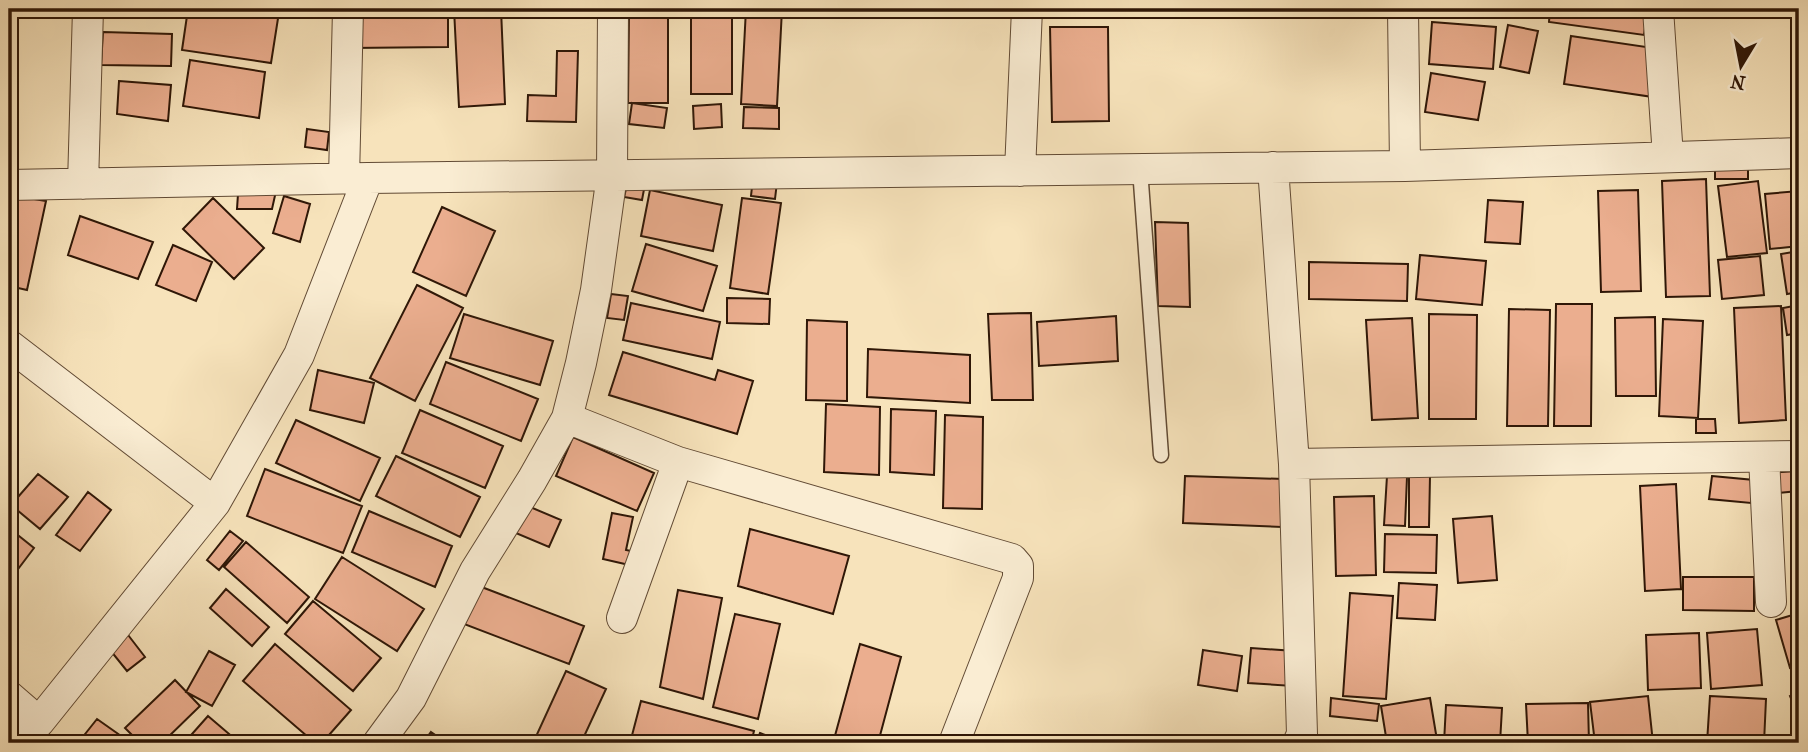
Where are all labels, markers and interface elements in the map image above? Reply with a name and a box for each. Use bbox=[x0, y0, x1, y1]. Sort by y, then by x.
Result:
north arrow bbox=[1706, 32, 1776, 102]
text: N bbox=[1729, 70, 1747, 94]

